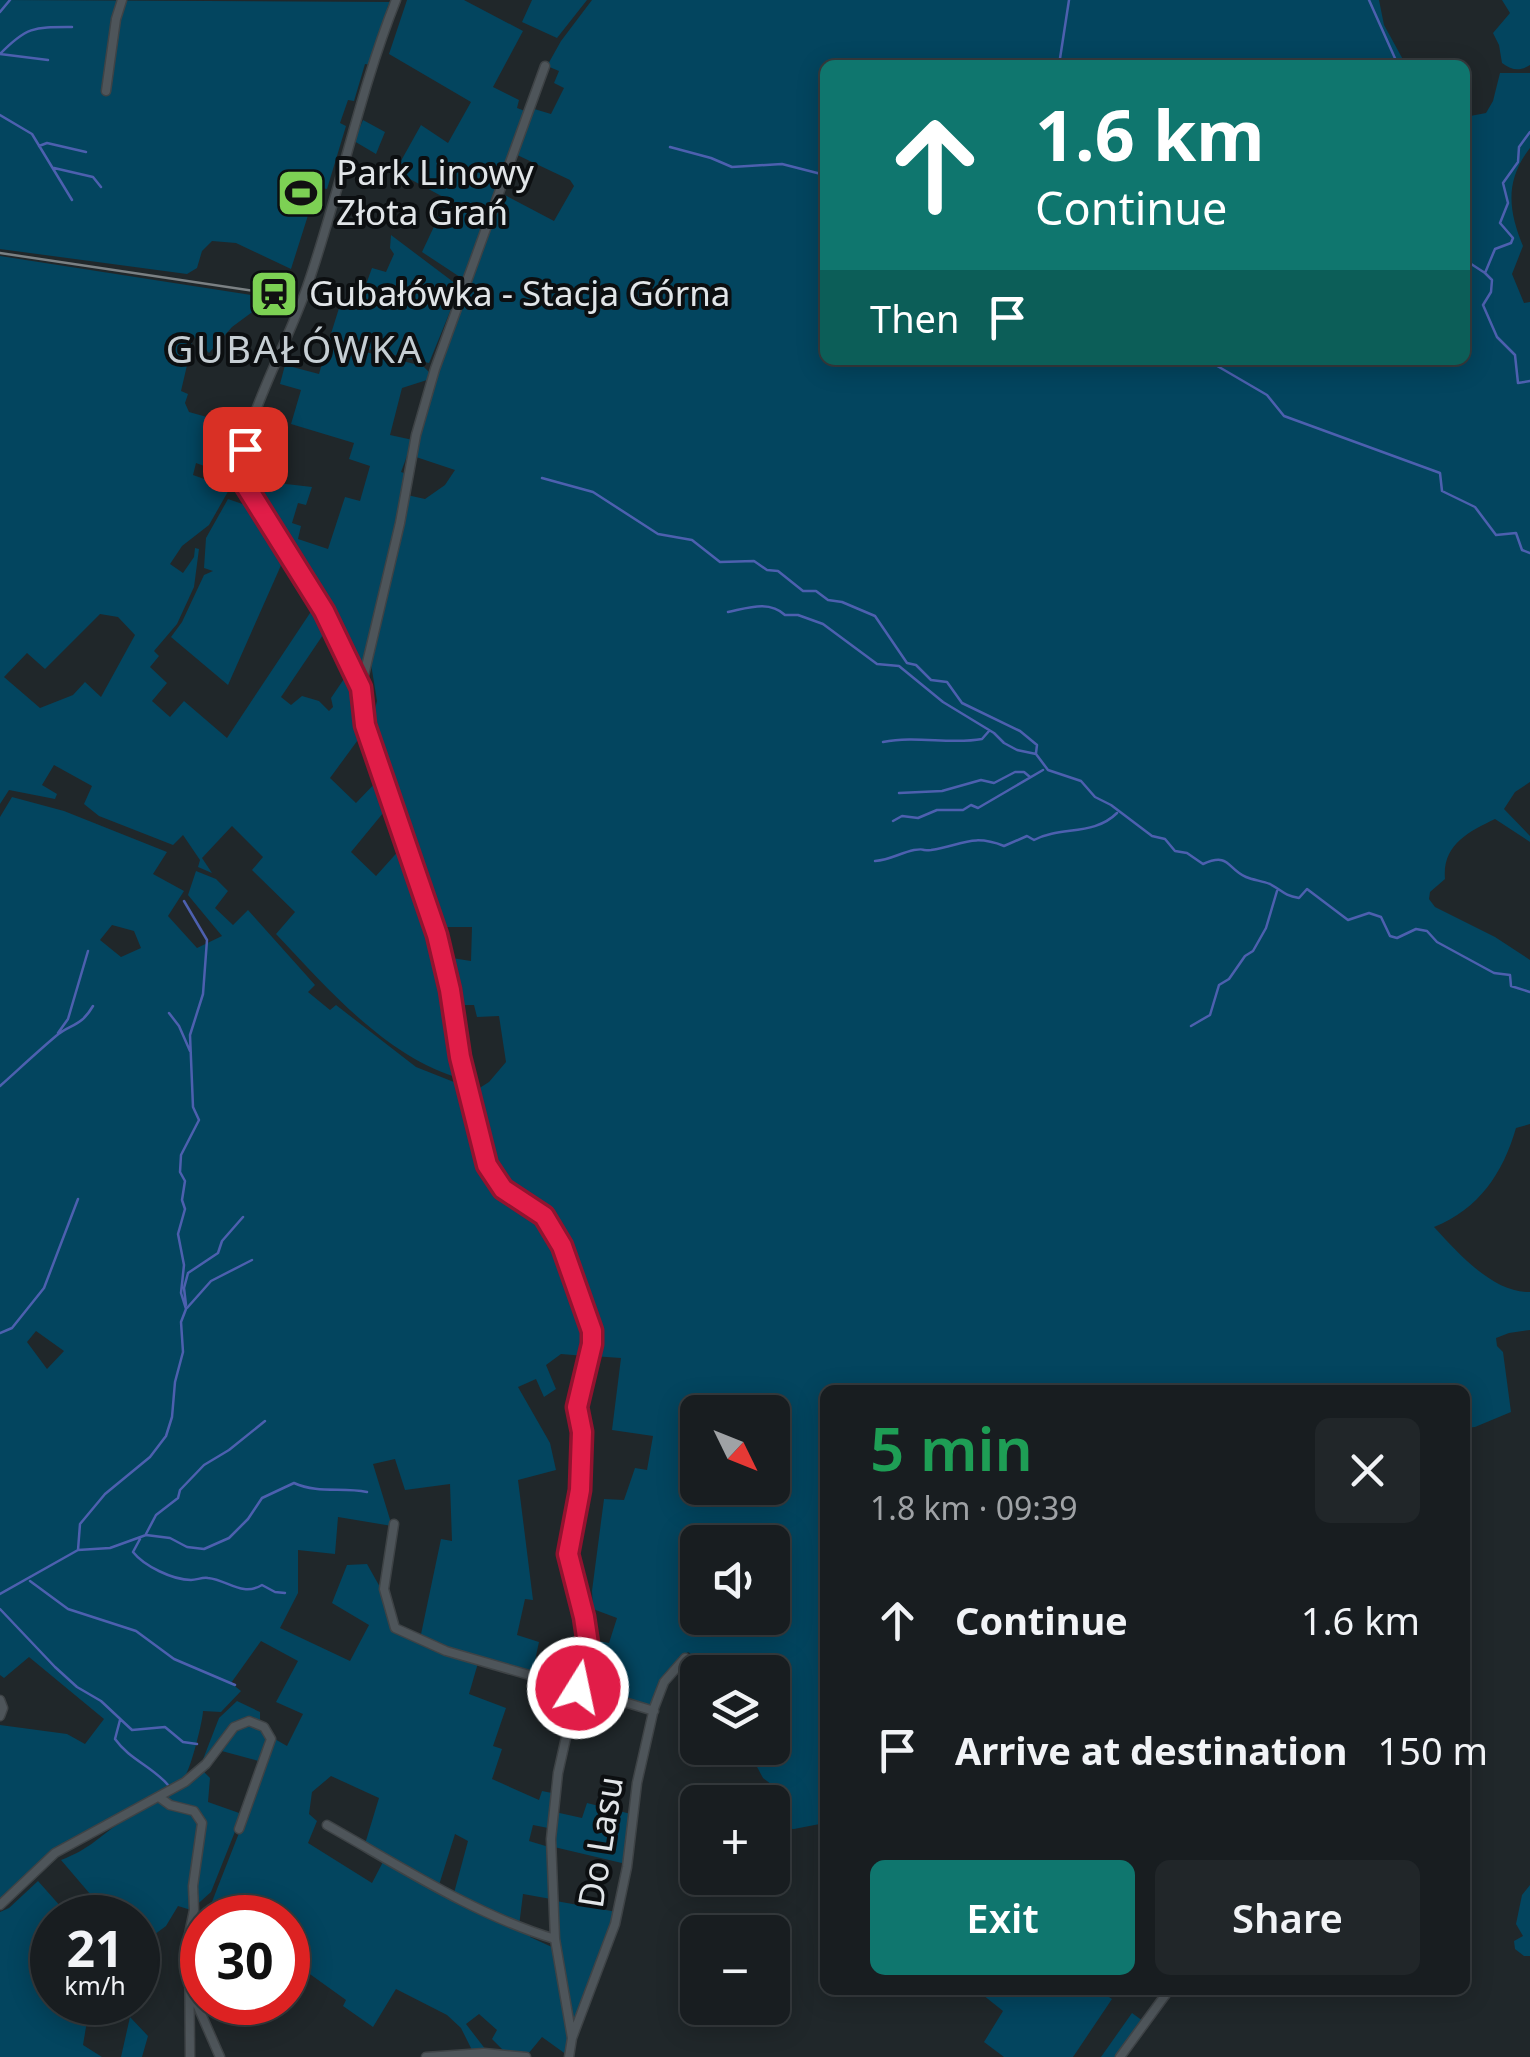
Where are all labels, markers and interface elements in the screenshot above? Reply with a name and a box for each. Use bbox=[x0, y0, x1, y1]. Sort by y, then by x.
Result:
text: 1.6 km bbox=[1035, 86, 1265, 182]
icon: ahead bbox=[870, 100, 1000, 230]
place label: Park Linowy Złota Grań bbox=[336, 148, 534, 235]
sports icon: Park Linowy Złota Grań bbox=[275, 167, 327, 219]
text: Continue bbox=[1035, 177, 1227, 238]
station icon: Gubałówka - Stacja Górna bbox=[248, 268, 300, 320]
place label: Gubałówka - Stacja Górna bbox=[309, 269, 731, 316]
icon: arrive bbox=[980, 290, 1035, 345]
text: Then bbox=[870, 292, 960, 344]
district label: GUBAŁÓWKA bbox=[166, 322, 424, 374]
pin bbox=[203, 407, 288, 492]
icon: arrive bbox=[218, 422, 273, 477]
north arrow bbox=[680, 1395, 790, 1505]
map controls bbox=[680, 1395, 790, 2025]
text: 5 min bbox=[870, 1407, 1033, 1489]
button: close bbox=[1315, 1418, 1420, 1523]
text: 1.8 km · 09:39 bbox=[870, 1486, 1078, 1529]
button: sound bbox=[680, 1525, 790, 1635]
icon: ahead bbox=[870, 1593, 925, 1648]
text: Continue bbox=[955, 1594, 1128, 1646]
text: 1.6 km bbox=[1301, 1594, 1420, 1646]
position arrow bbox=[526, 1636, 630, 1740]
button: layers bbox=[680, 1655, 790, 1765]
icon: arrive bbox=[870, 1723, 925, 1778]
text: Arrive at destination bbox=[955, 1724, 1347, 1776]
text: 150 m bbox=[1377, 1724, 1488, 1776]
street label: Do Lasu bbox=[566, 1773, 633, 1911]
button: + bbox=[680, 1785, 790, 1895]
button: Exit bbox=[870, 1860, 1135, 1975]
button: Share bbox=[1155, 1860, 1420, 1975]
speed limit sign: 30 bbox=[180, 1895, 310, 2025]
text: 21 bbox=[66, 1914, 124, 1982]
button: − bbox=[680, 1915, 790, 2025]
text: km/h bbox=[64, 1968, 126, 2002]

